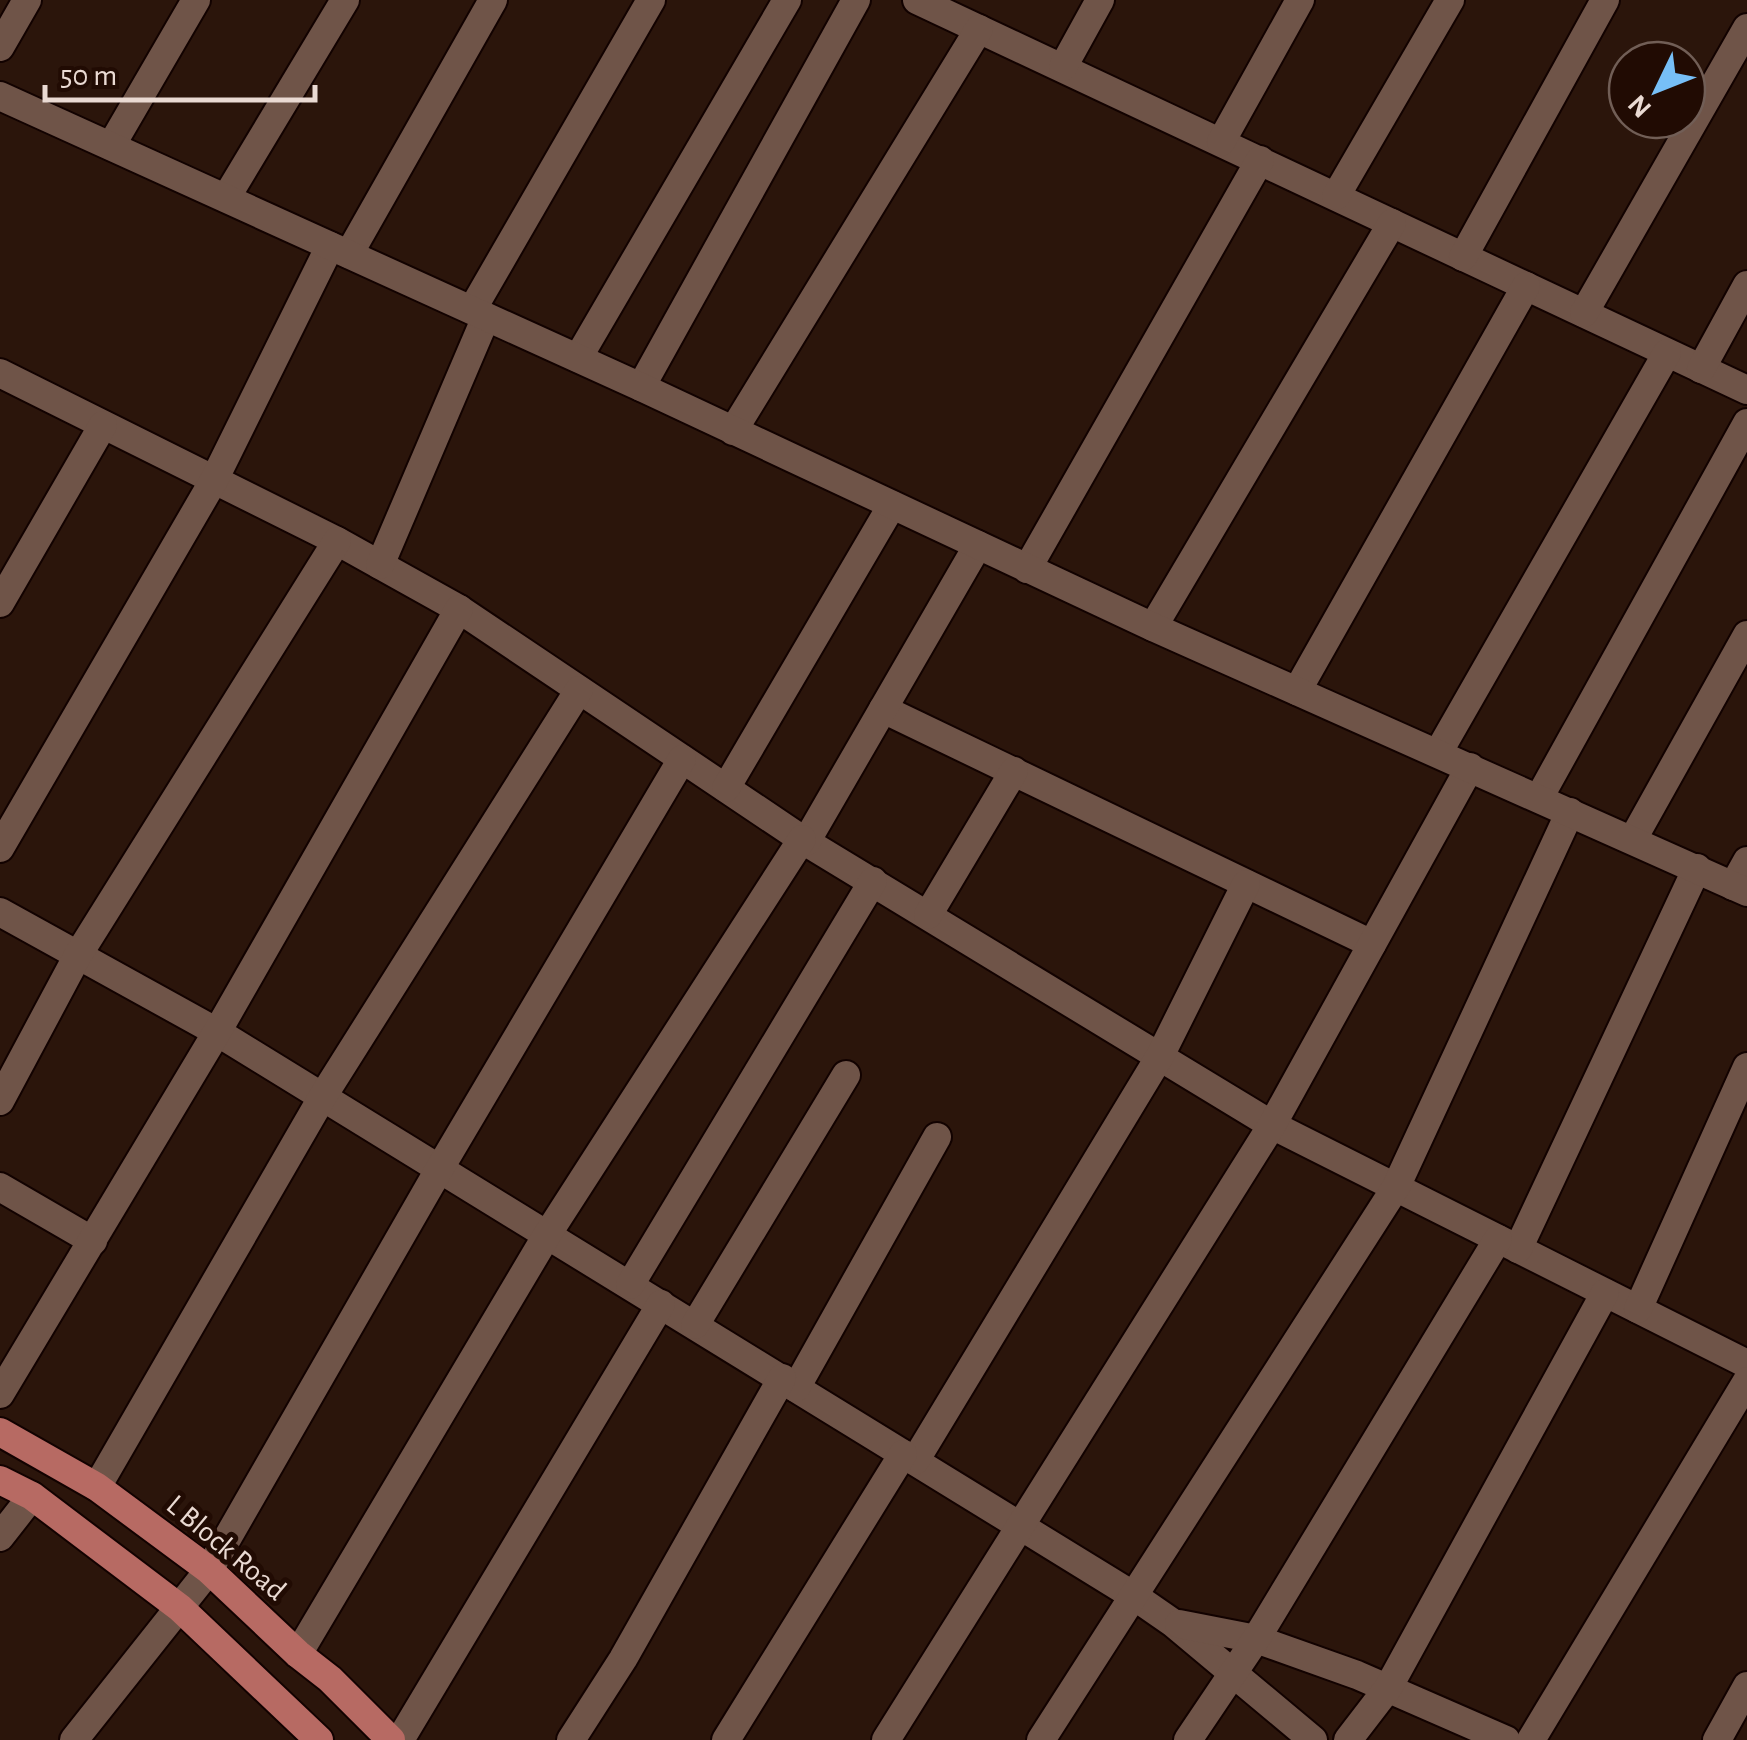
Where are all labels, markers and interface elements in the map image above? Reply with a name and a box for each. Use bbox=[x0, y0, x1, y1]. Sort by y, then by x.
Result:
scale bar bbox=[45, 40, 315, 102]
north arrow bbox=[1607, 40, 1707, 140]
text: 50 m bbox=[60, 61, 117, 91]
text: N bbox=[1623, 89, 1657, 122]
street label: L Block Road bbox=[161, 1490, 291, 1606]

